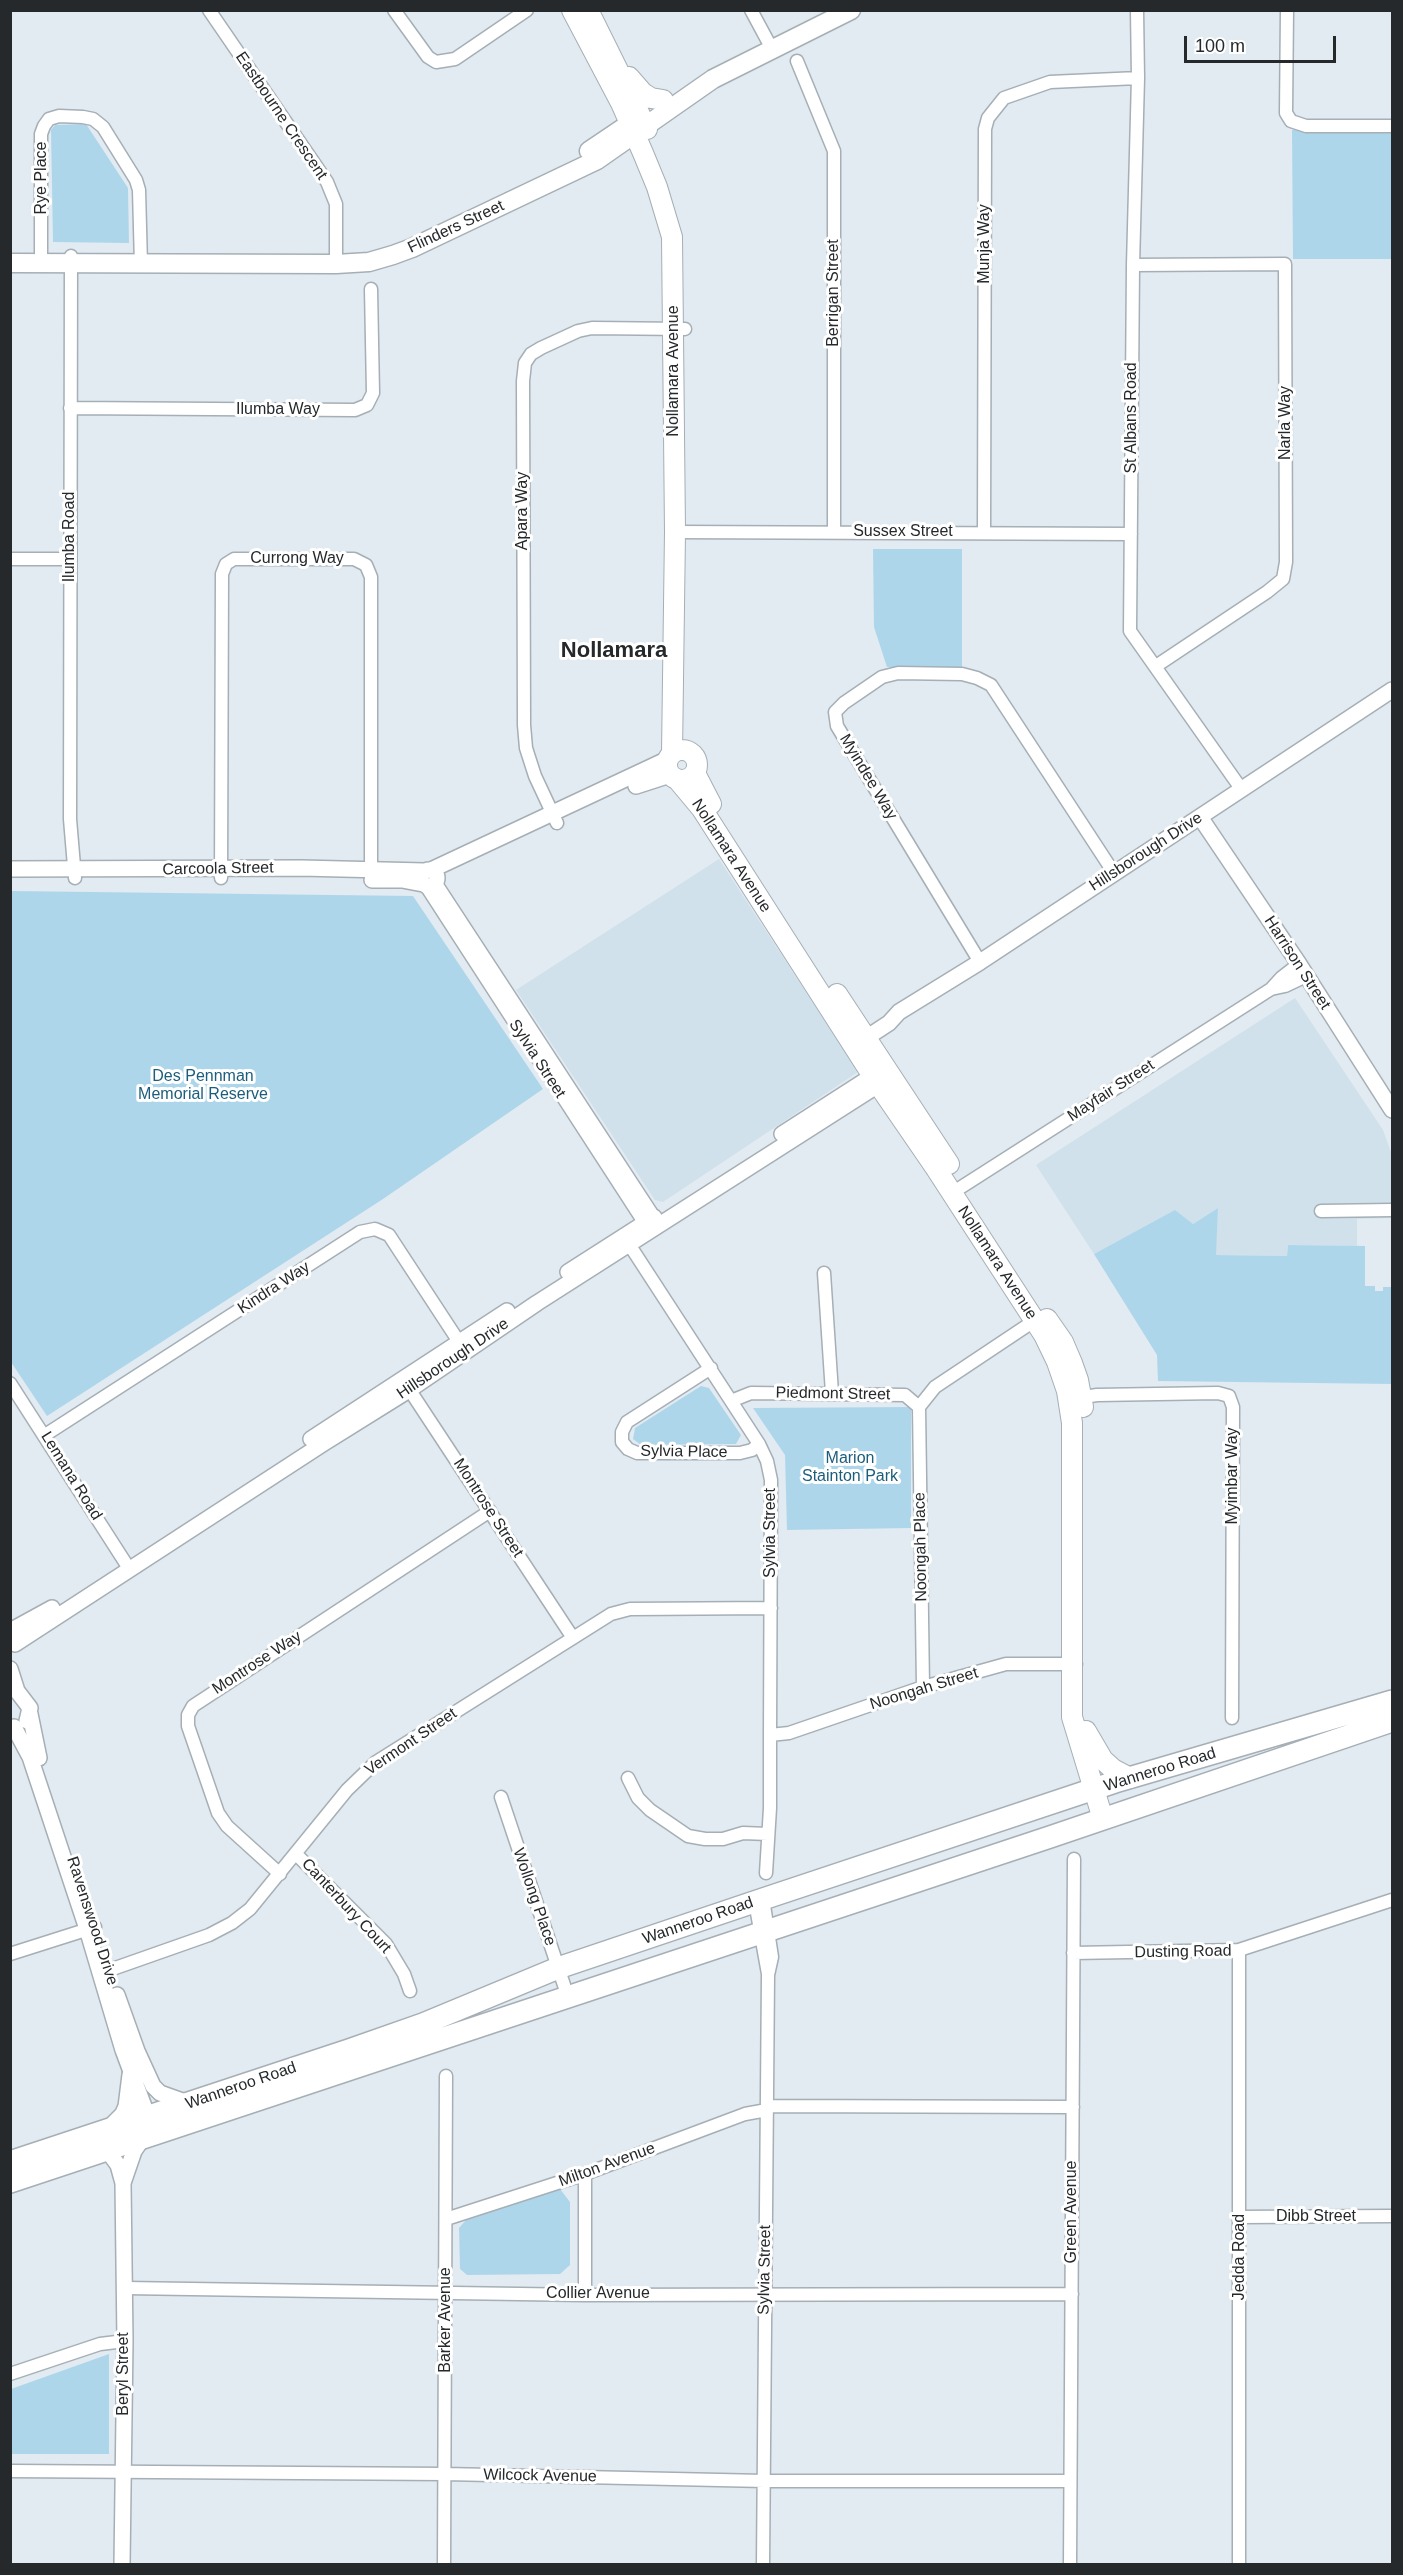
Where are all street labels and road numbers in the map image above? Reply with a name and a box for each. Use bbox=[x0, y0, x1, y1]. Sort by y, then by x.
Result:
street label: Eastbourne Crescent bbox=[231, 48, 331, 184]
street label: Rye Place bbox=[32, 142, 52, 214]
street label: Flinders Street bbox=[405, 196, 507, 258]
street label: Munja Way bbox=[975, 204, 995, 284]
street label: Berrigan Street bbox=[824, 239, 844, 347]
street label: Nollamara Avenue bbox=[664, 305, 684, 437]
street label: St Albans Road bbox=[1122, 362, 1142, 474]
street label: Narla Way bbox=[1276, 386, 1296, 460]
street label: Ilumba Way bbox=[236, 400, 320, 420]
street label: Apara Way bbox=[513, 472, 533, 550]
street label: Ilumba Road bbox=[60, 492, 80, 582]
street label: Sussex Street bbox=[853, 522, 953, 542]
street label: Currong Way bbox=[250, 549, 344, 569]
street label: Myindee Way bbox=[835, 731, 901, 823]
street label: Nollamara Avenue bbox=[687, 796, 775, 916]
street label: Hillsborough Drive bbox=[1086, 808, 1206, 896]
street label: Carcoola Street bbox=[162, 858, 274, 880]
street label: Harrison Street bbox=[1260, 913, 1334, 1013]
street label: Sylvia Street bbox=[504, 1016, 570, 1102]
street label: Mayfair Street bbox=[1064, 1056, 1158, 1126]
street label: Nollamara Avenue bbox=[953, 1203, 1041, 1323]
street label: Kindra Way bbox=[234, 1258, 314, 1318]
street label: Hillsborough Drive bbox=[393, 1314, 513, 1404]
street label: Piedmont Street bbox=[775, 1383, 891, 1405]
street label: Myimbar Way bbox=[1223, 1427, 1243, 1525]
street label: Lemana Road bbox=[36, 1428, 106, 1524]
street label: Sylvia Place bbox=[640, 1442, 728, 1462]
street label: Montrose Street bbox=[449, 1455, 527, 1561]
street label: Sylvia Street bbox=[761, 1488, 781, 1578]
street label: Noongah Place bbox=[910, 1492, 932, 1602]
street label: Montrose Way bbox=[209, 1627, 305, 1699]
street label: Noongah Street bbox=[868, 1663, 980, 1715]
street label: Vermont Street bbox=[361, 1704, 461, 1780]
street label: Wanneroo Road bbox=[1102, 1744, 1218, 1796]
street label: Wollong Place bbox=[508, 1846, 560, 1948]
street label: Ravenswood Drive bbox=[62, 1854, 122, 1988]
street label: Canterbury Court bbox=[297, 1855, 395, 1957]
street label: Wanneroo Road bbox=[640, 1893, 756, 1949]
street label: Dusting Road bbox=[1134, 1942, 1232, 1962]
street label: Wanneroo Road bbox=[183, 2058, 299, 2114]
street label: Milton Avenue bbox=[556, 2139, 658, 2191]
street label: Green Avenue bbox=[1062, 2161, 1082, 2263]
street label: Dibb Street bbox=[1276, 2207, 1356, 2227]
street label: Jedda Road bbox=[1230, 2214, 1250, 2300]
street label: Sylvia Street bbox=[755, 2225, 775, 2315]
street label: Barker Avenue bbox=[436, 2267, 456, 2373]
street label: Collier Avenue bbox=[546, 2284, 650, 2304]
street label: Beryl Street bbox=[114, 2332, 134, 2416]
street label: Wilcock Avenue bbox=[483, 2465, 597, 2487]

